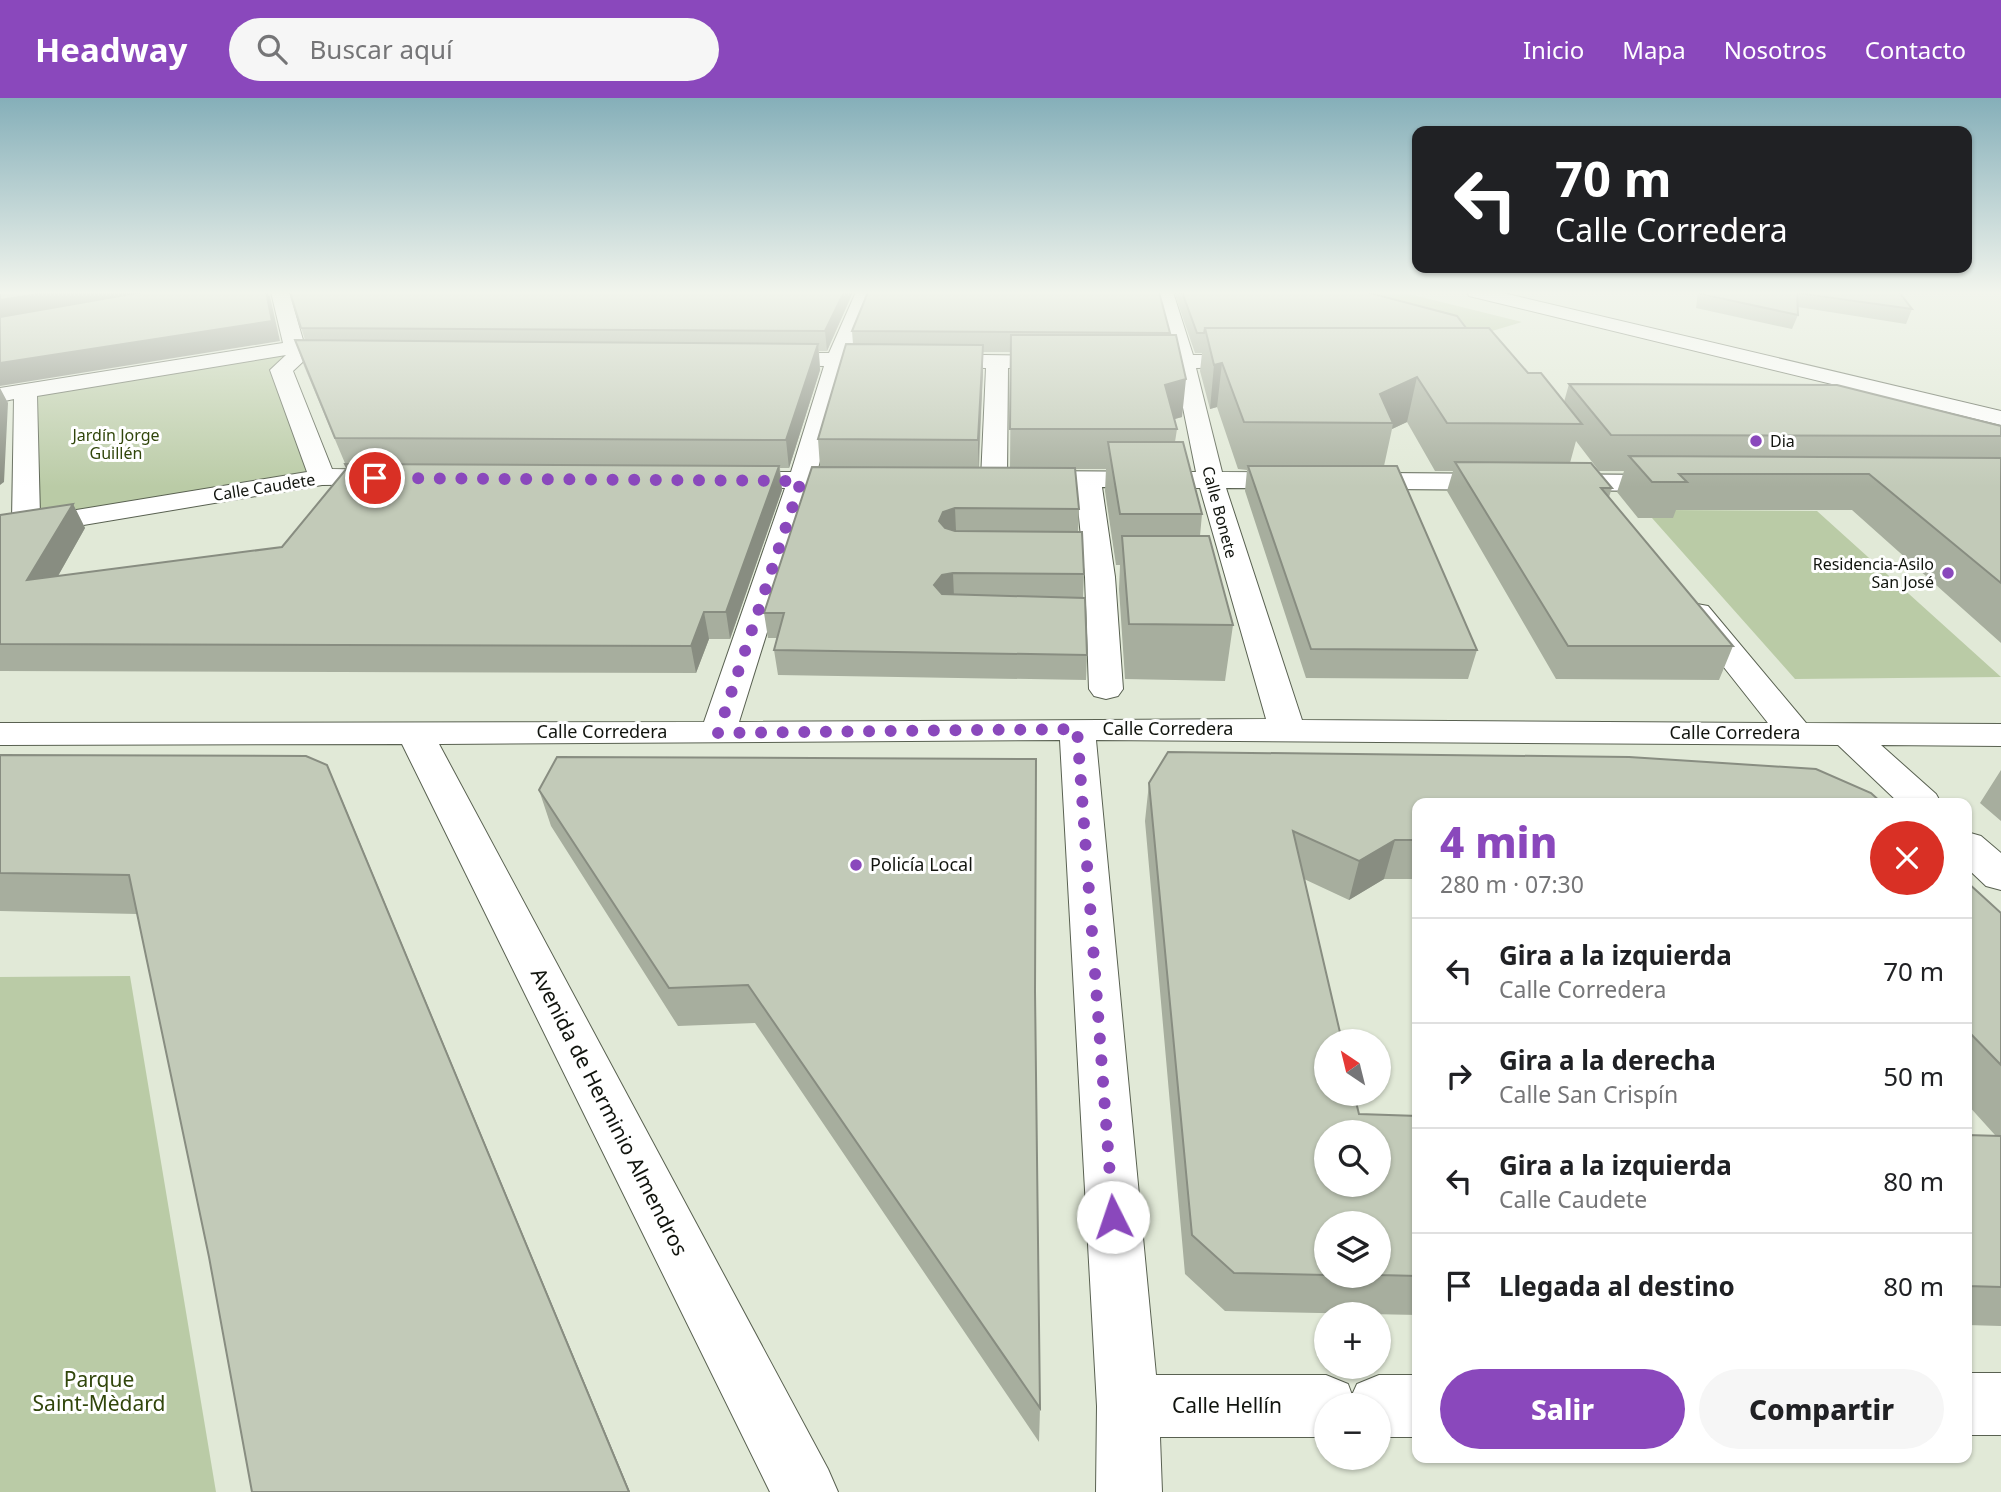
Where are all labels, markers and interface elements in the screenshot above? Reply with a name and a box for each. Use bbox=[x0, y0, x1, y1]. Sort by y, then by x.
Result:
search box bbox=[229, 18, 719, 81]
text: Headway bbox=[35, 27, 187, 72]
icon: search bbox=[253, 30, 291, 68]
text: Buscar aquí bbox=[309, 31, 453, 67]
text: Inicio bbox=[1523, 33, 1584, 66]
text: Mapa bbox=[1622, 33, 1686, 66]
text: Nosotros bbox=[1724, 33, 1827, 66]
text: Contacto bbox=[1865, 33, 1966, 66]
text: 70 m bbox=[1555, 145, 1672, 211]
icon: left bbox=[1440, 154, 1531, 245]
text: Calle Corredera bbox=[1555, 208, 1788, 251]
park label: Jardín Jorge Guillén bbox=[70, 424, 160, 464]
place label: Dia bbox=[1770, 430, 1795, 452]
marker: Dia bbox=[1748, 433, 1764, 449]
pin bbox=[345, 448, 405, 508]
icon: arrive bbox=[356, 459, 394, 497]
street label: Calle Bonete bbox=[1197, 464, 1243, 560]
street label: Calle Caudete bbox=[211, 468, 317, 506]
place label: Residencia-Asilo San José bbox=[1813, 553, 1934, 593]
marker: Residencia-Asilo San José bbox=[1940, 565, 1956, 581]
street label: Calle Corredera bbox=[1103, 716, 1233, 740]
street label: Calle Corredera bbox=[537, 719, 667, 743]
street label: Calle Corredera bbox=[1670, 720, 1800, 744]
text: 4 min bbox=[1440, 813, 1557, 870]
button: close bbox=[1870, 821, 1944, 895]
place label: Policía Local bbox=[870, 852, 973, 876]
marker: Policía Local bbox=[848, 857, 864, 873]
text: 280 m · 07:30 bbox=[1440, 868, 1584, 900]
text: Gira a la izquierda bbox=[1499, 937, 1732, 973]
icon: left bbox=[1440, 952, 1478, 990]
text: 70 m bbox=[1883, 953, 1944, 989]
street label: Avenida de Herminio Almendros bbox=[525, 963, 695, 1260]
text: Calle Corredera bbox=[1499, 973, 1666, 1005]
north arrow bbox=[1314, 1029, 1391, 1106]
map controls bbox=[1314, 1029, 1391, 1470]
text: Gira a la derecha bbox=[1499, 1042, 1716, 1078]
icon: right bbox=[1440, 1057, 1478, 1095]
text: 50 m bbox=[1883, 1058, 1944, 1094]
text: Calle San Crispín bbox=[1499, 1078, 1678, 1110]
button: search bbox=[1314, 1120, 1391, 1197]
text: Gira a la izquierda bbox=[1499, 1147, 1732, 1183]
icon: left bbox=[1440, 1162, 1478, 1200]
text: 80 m bbox=[1883, 1163, 1944, 1199]
position arrow bbox=[1076, 1180, 1150, 1254]
text: Calle Caudete bbox=[1499, 1183, 1647, 1215]
button: layers bbox=[1314, 1211, 1391, 1288]
icon: arrive bbox=[1440, 1267, 1478, 1305]
text: Llegada al destino bbox=[1499, 1268, 1735, 1304]
text: 80 m bbox=[1883, 1268, 1944, 1304]
button: + bbox=[1314, 1302, 1391, 1379]
park label: Parque Saint-Mèdard bbox=[33, 1365, 165, 1417]
button: Salir bbox=[1440, 1369, 1685, 1449]
button: Compartir bbox=[1699, 1369, 1944, 1449]
street label: Calle Hellín bbox=[1172, 1391, 1282, 1419]
button: − bbox=[1314, 1393, 1391, 1470]

